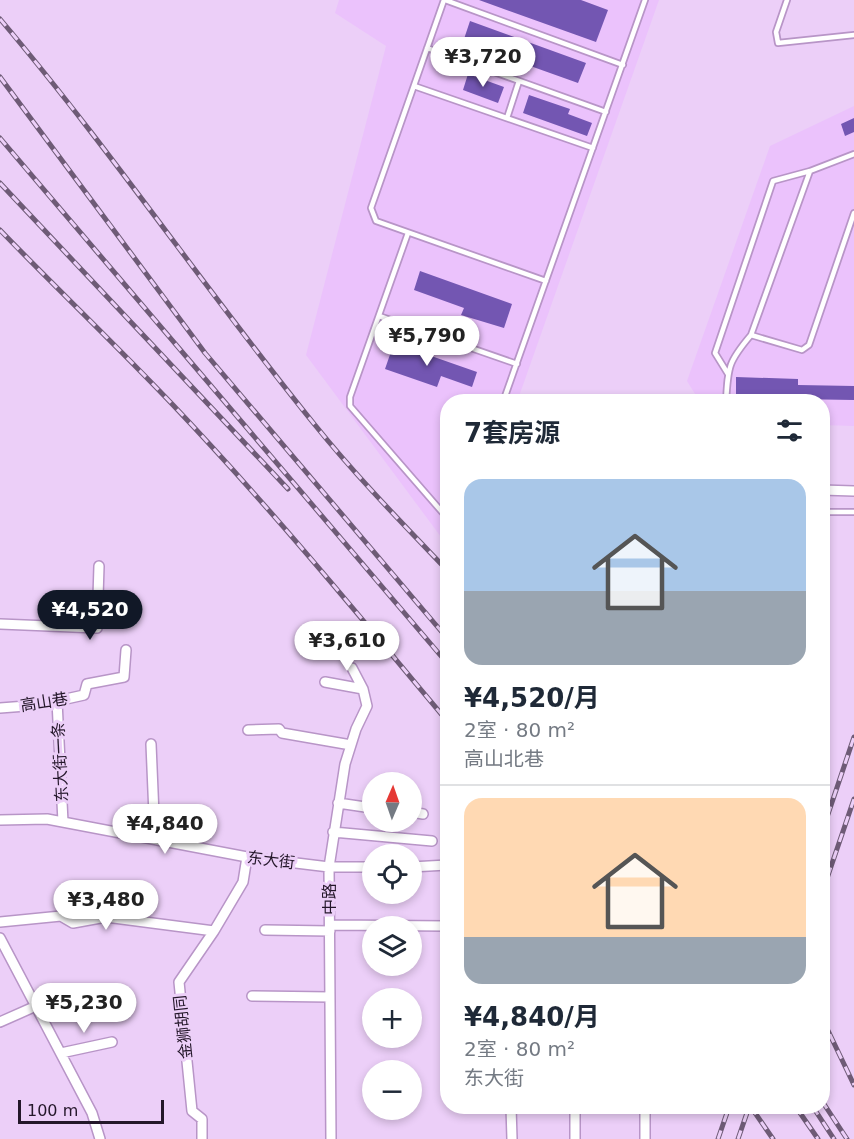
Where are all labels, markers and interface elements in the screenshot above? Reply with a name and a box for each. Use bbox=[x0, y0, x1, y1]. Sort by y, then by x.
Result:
pin: ¥3,720 bbox=[434, 37, 532, 88]
text: ¥3,720 bbox=[444, 44, 522, 68]
pin: ¥5,790 bbox=[378, 316, 476, 367]
text: ¥5,790 bbox=[388, 323, 466, 347]
icon: filters bbox=[773, 414, 806, 447]
text: 7套房源 bbox=[464, 418, 560, 448]
icon: home bbox=[581, 518, 689, 626]
pin: ¥4,520 bbox=[41, 590, 139, 641]
text: ¥4,520 bbox=[51, 597, 129, 621]
pin: ¥3,610 bbox=[298, 621, 396, 672]
text: ¥3,610 bbox=[308, 628, 386, 652]
text: ¥4,520/月 bbox=[464, 683, 600, 713]
street label: 高山巷 bbox=[19, 689, 69, 715]
text: 2室 · 80 m² bbox=[464, 718, 575, 742]
street label: 东大街一条 bbox=[48, 722, 72, 802]
text: 高山北巷 bbox=[464, 747, 544, 771]
north arrow bbox=[362, 772, 422, 832]
map controls bbox=[362, 772, 422, 1120]
pin: ¥4,840 bbox=[116, 804, 214, 855]
text: ¥4,840 bbox=[126, 811, 204, 835]
icon: home bbox=[581, 837, 689, 945]
button: locate bbox=[362, 844, 422, 904]
street label: 东大街 bbox=[246, 848, 296, 872]
pin: ¥3,480 bbox=[57, 880, 155, 931]
street label: 中路 bbox=[320, 883, 339, 915]
text: ¥3,480 bbox=[67, 887, 145, 911]
button: layers bbox=[362, 916, 422, 976]
pin: ¥5,230 bbox=[35, 983, 133, 1034]
button: + bbox=[362, 988, 422, 1048]
text: ¥5,230 bbox=[45, 990, 123, 1014]
street label: 金狮胡同 bbox=[170, 994, 196, 1060]
text: ¥4,840/月 bbox=[464, 1002, 600, 1032]
text: 2室 · 80 m² bbox=[464, 1037, 575, 1061]
button: − bbox=[362, 1060, 422, 1120]
text: 东大街 bbox=[464, 1066, 524, 1090]
scale bar bbox=[18, 1097, 164, 1124]
text: 100 m bbox=[27, 1101, 78, 1120]

